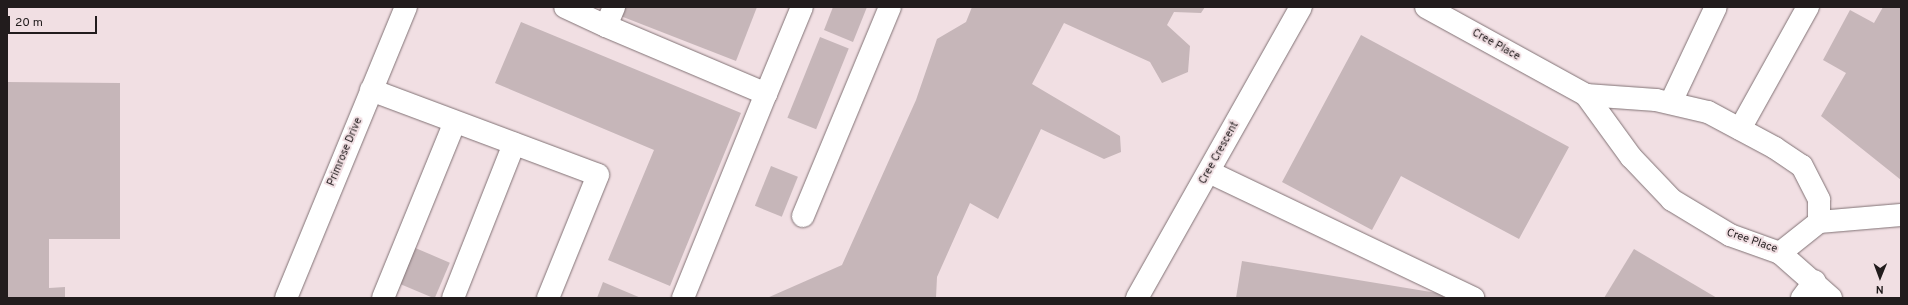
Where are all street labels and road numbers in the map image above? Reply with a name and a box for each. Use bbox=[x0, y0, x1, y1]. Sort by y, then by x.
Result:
street label: Cree Place bbox=[1470, 26, 1522, 64]
street label: Primrose Drive bbox=[325, 116, 365, 188]
street label: Cree Crescent bbox=[1196, 119, 1242, 187]
street label: Cree Place bbox=[1725, 226, 1779, 256]

